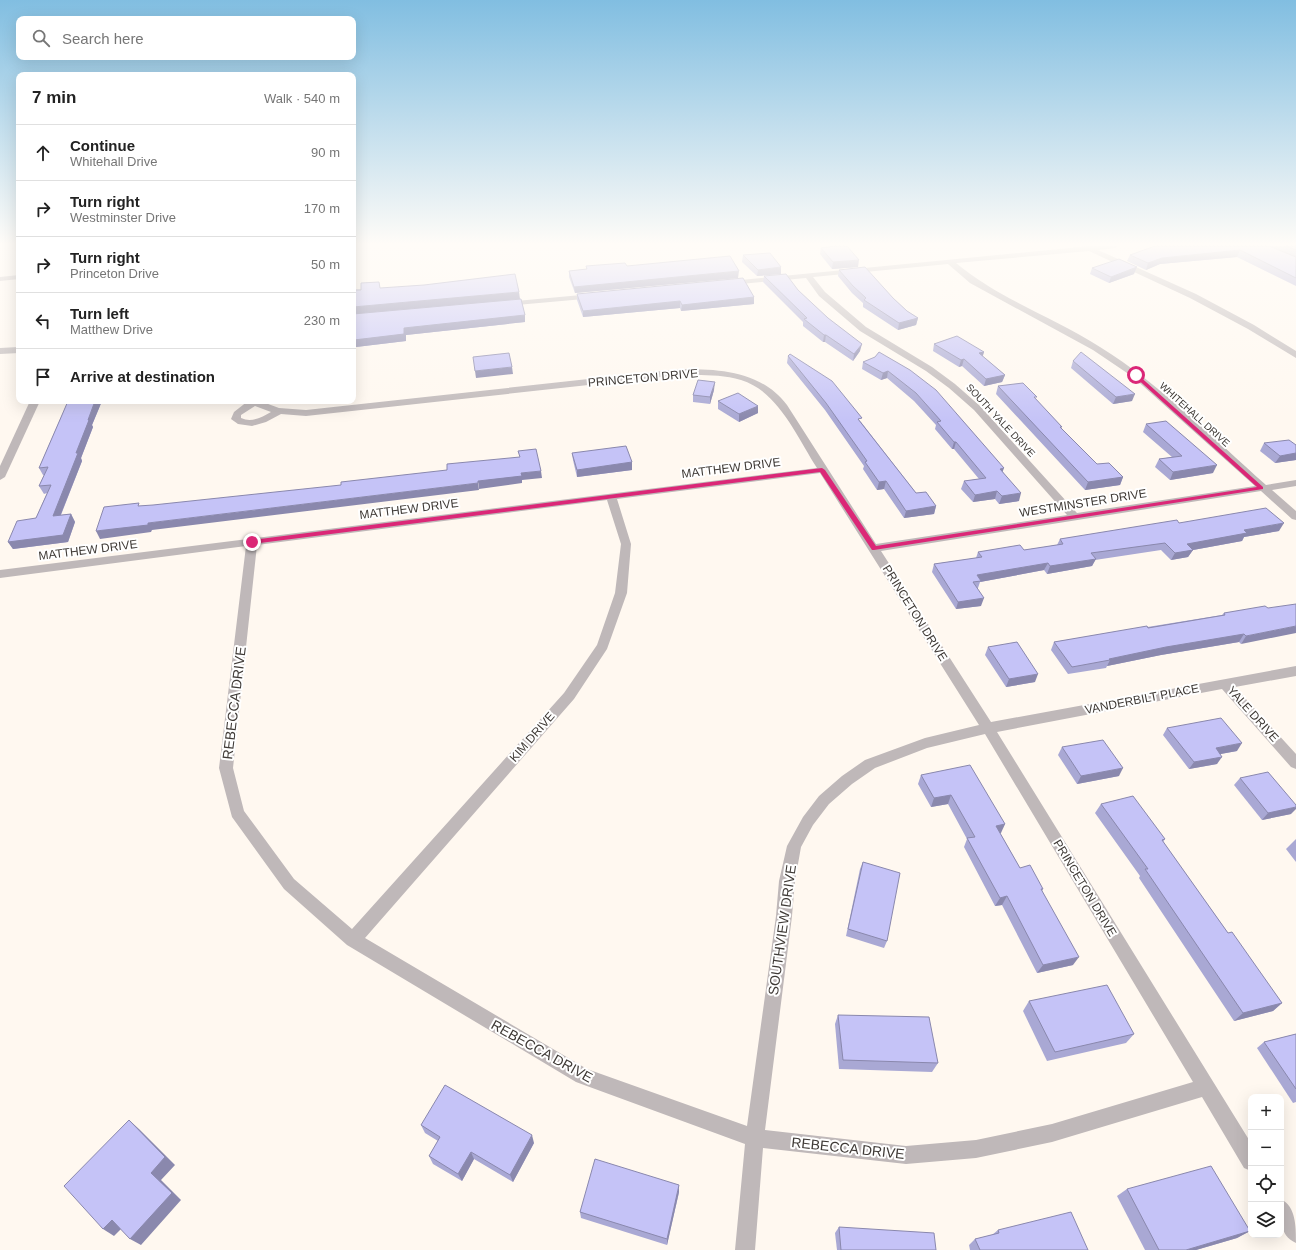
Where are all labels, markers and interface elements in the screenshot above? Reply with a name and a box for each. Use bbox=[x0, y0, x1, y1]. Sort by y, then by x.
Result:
search box bbox=[16, 16, 356, 60]
icon: search bbox=[30, 27, 52, 49]
text: Search here bbox=[62, 30, 144, 47]
text: 7 min bbox=[32, 88, 76, 107]
text: Walk · 540 m bbox=[264, 91, 340, 106]
text: Continue bbox=[70, 137, 135, 154]
icon: ahead bbox=[32, 142, 54, 164]
text: 90 m bbox=[311, 145, 340, 160]
text: Whitehall Drive bbox=[70, 154, 157, 169]
text: Turn right bbox=[70, 193, 140, 210]
icon: right bbox=[32, 198, 54, 220]
text: 170 m bbox=[304, 201, 340, 216]
text: Westminster Drive bbox=[70, 210, 176, 225]
text: Turn right bbox=[70, 249, 140, 266]
icon: right bbox=[32, 254, 54, 276]
text: 50 m bbox=[311, 257, 340, 272]
text: Princeton Drive bbox=[70, 266, 159, 281]
text: Turn left bbox=[70, 305, 129, 322]
icon: left bbox=[32, 310, 54, 332]
text: 230 m bbox=[304, 313, 340, 328]
text: Matthew Drive bbox=[70, 322, 153, 337]
icon: arrive bbox=[32, 366, 54, 388]
street label: PRINCETON DRIVE bbox=[587, 366, 699, 390]
route start bbox=[1127, 366, 1145, 384]
text: Arrive at destination bbox=[70, 368, 215, 385]
street label: WHITEHALL DRIVE bbox=[1157, 380, 1232, 449]
street label: SOUTH YALE DRIVE bbox=[964, 382, 1038, 459]
street label: MATTHEW DRIVE bbox=[681, 455, 781, 481]
street label: WESTMINSTER DRIVE bbox=[1018, 486, 1148, 520]
street label: MATTHEW DRIVE bbox=[359, 496, 459, 522]
route end bbox=[243, 533, 261, 551]
street label: MATTHEW DRIVE bbox=[38, 537, 138, 563]
street label: PRINCETON DRIVE bbox=[880, 562, 950, 664]
street label: REBECCA DRIVE bbox=[219, 646, 249, 760]
street label: VANDERBILT PLACE bbox=[1084, 681, 1200, 717]
street label: YALE DRIVE bbox=[1224, 683, 1282, 745]
street label: KIM DRIVE bbox=[507, 709, 557, 765]
street label: PRINCETON DRIVE bbox=[1051, 837, 1119, 939]
street label: SOUTHVIEW DRIVE bbox=[765, 864, 799, 996]
street label: REBECCA DRIVE bbox=[488, 1016, 596, 1086]
map controls bbox=[1248, 1094, 1284, 1238]
button: + bbox=[1248, 1094, 1284, 1130]
button: − bbox=[1248, 1130, 1284, 1166]
street label: REBECCA DRIVE bbox=[791, 1134, 905, 1162]
button: locate bbox=[1248, 1166, 1284, 1202]
button: layers bbox=[1248, 1202, 1284, 1238]

